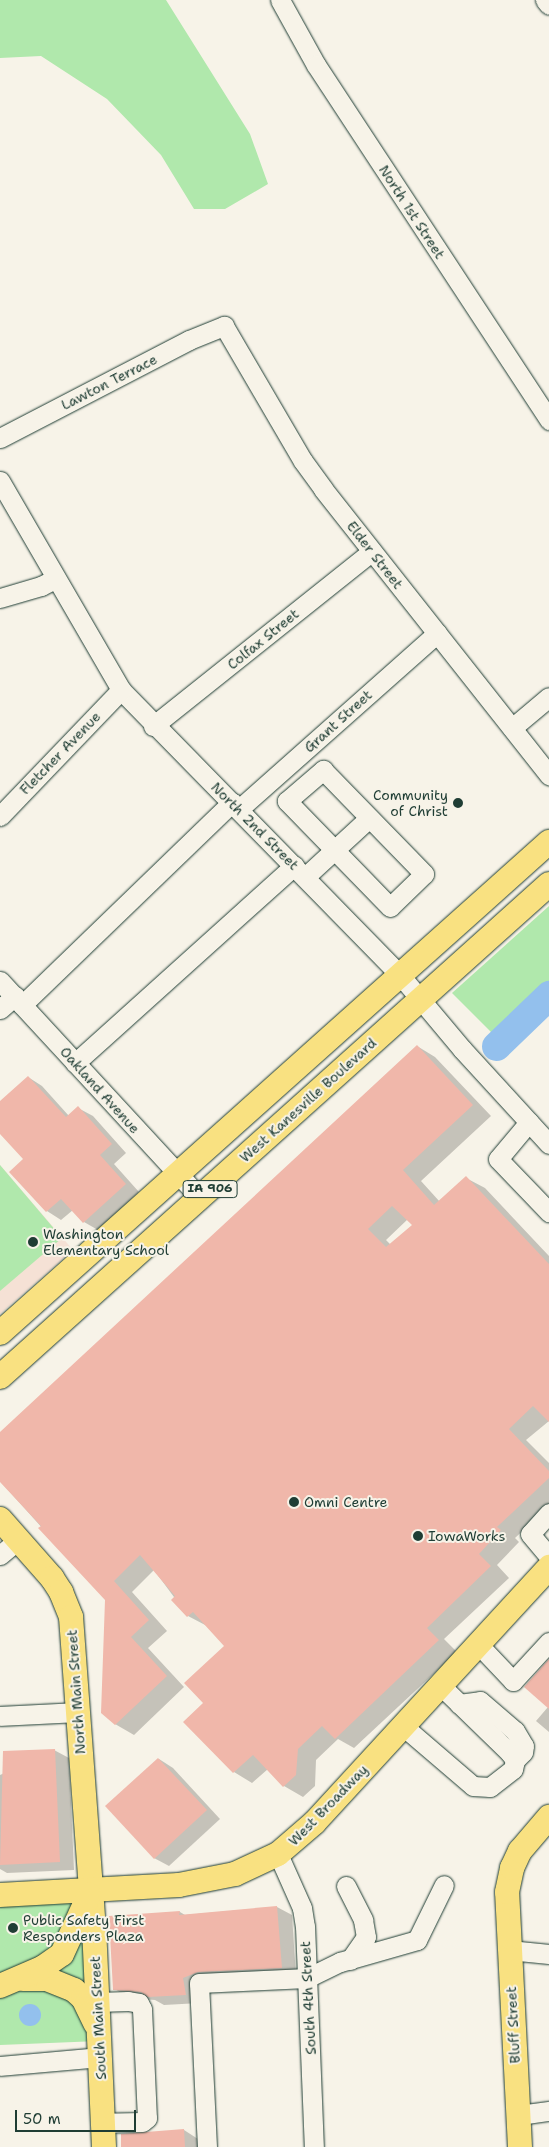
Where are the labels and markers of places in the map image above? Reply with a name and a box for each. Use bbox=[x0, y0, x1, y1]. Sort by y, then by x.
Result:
place label: Community of Christ bbox=[373, 787, 448, 820]
marker: Community of Christ bbox=[452, 797, 464, 809]
place label: Washington Elementary School bbox=[43, 1226, 169, 1258]
marker: Washington Elementary School bbox=[27, 1236, 39, 1248]
place label: Omni Centre bbox=[304, 1494, 387, 1510]
marker: Omni Centre bbox=[288, 1496, 300, 1508]
place label: IowaWorks bbox=[428, 1528, 506, 1544]
marker: IowaWorks bbox=[412, 1530, 424, 1542]
place label: Public Safety First Responders Plaza bbox=[23, 1912, 144, 1944]
marker: Public Safety First Responders Plaza bbox=[7, 1922, 19, 1934]

